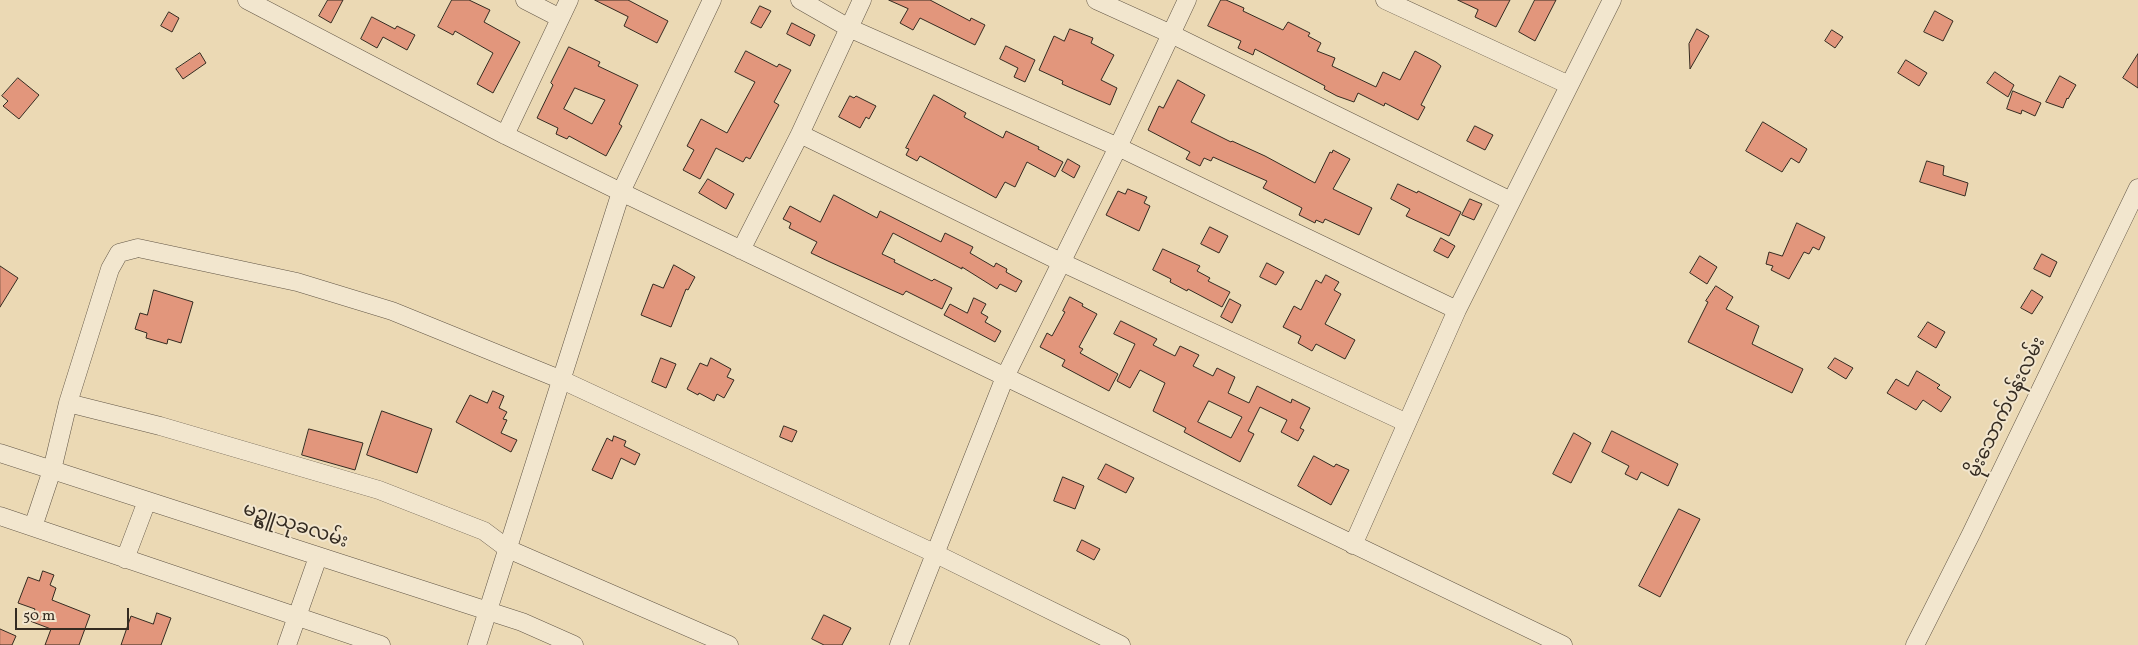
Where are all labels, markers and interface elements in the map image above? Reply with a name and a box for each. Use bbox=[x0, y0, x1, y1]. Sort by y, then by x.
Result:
street label: မိုးသောက်ပန်းလမ်း bbox=[1964, 334, 2052, 482]
street label: မဥ္ဇူသုခလမ်း bbox=[240, 499, 350, 555]
scale bar bbox=[18, 598, 131, 630]
text: 50 m bbox=[23, 606, 55, 627]

